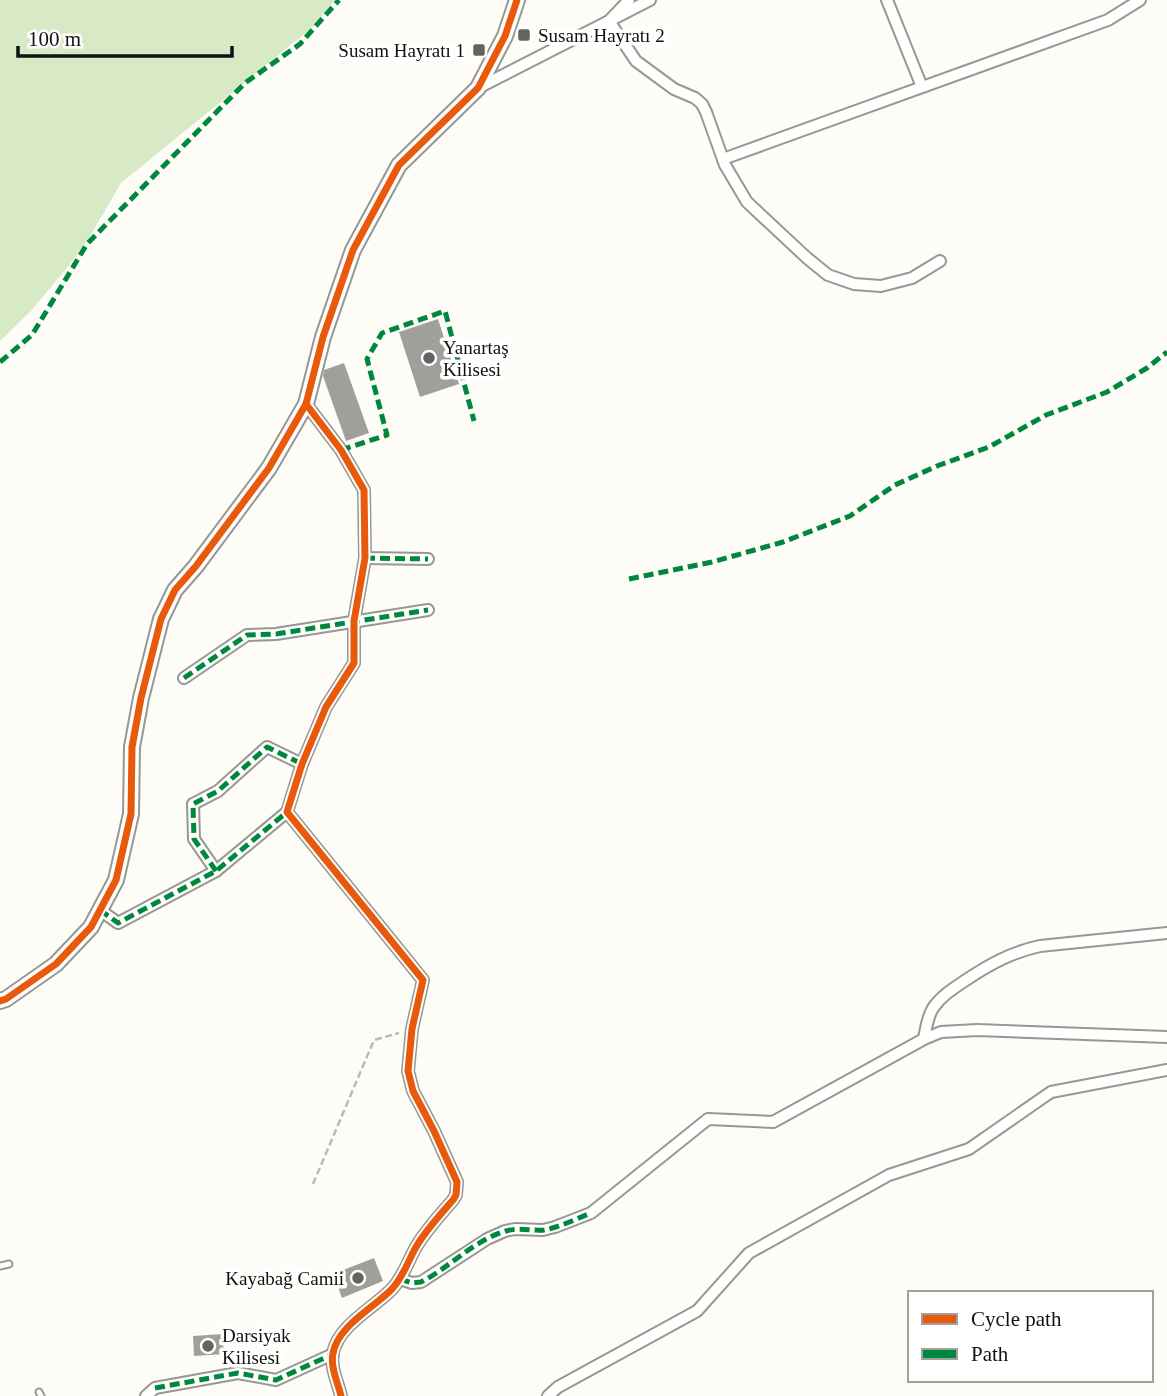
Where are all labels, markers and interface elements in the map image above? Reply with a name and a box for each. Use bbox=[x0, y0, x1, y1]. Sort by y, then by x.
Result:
scale bar bbox=[18, 14, 231, 58]
place label: Susam Hayratı 2 bbox=[538, 25, 665, 46]
text: 100 m bbox=[28, 27, 81, 51]
marker: Susam Hayratı 2 bbox=[516, 27, 532, 43]
place label: Susam Hayratı 1 bbox=[338, 40, 465, 61]
marker: Susam Hayratı 1 bbox=[471, 42, 487, 58]
place label: Yanartaş Kilisesi bbox=[443, 337, 509, 380]
marker: Yanartaş Kilisesi bbox=[421, 350, 437, 366]
place label: Kayabağ Camii bbox=[225, 1268, 344, 1289]
marker: Kayabağ Camii bbox=[350, 1270, 366, 1286]
legend bbox=[908, 1291, 1153, 1382]
text: Cycle path bbox=[971, 1307, 1062, 1331]
place label: Darsiyak Kilisesi bbox=[222, 1325, 291, 1368]
marker: Darsiyak Kilisesi bbox=[200, 1338, 216, 1354]
text: Path bbox=[971, 1342, 1009, 1366]

